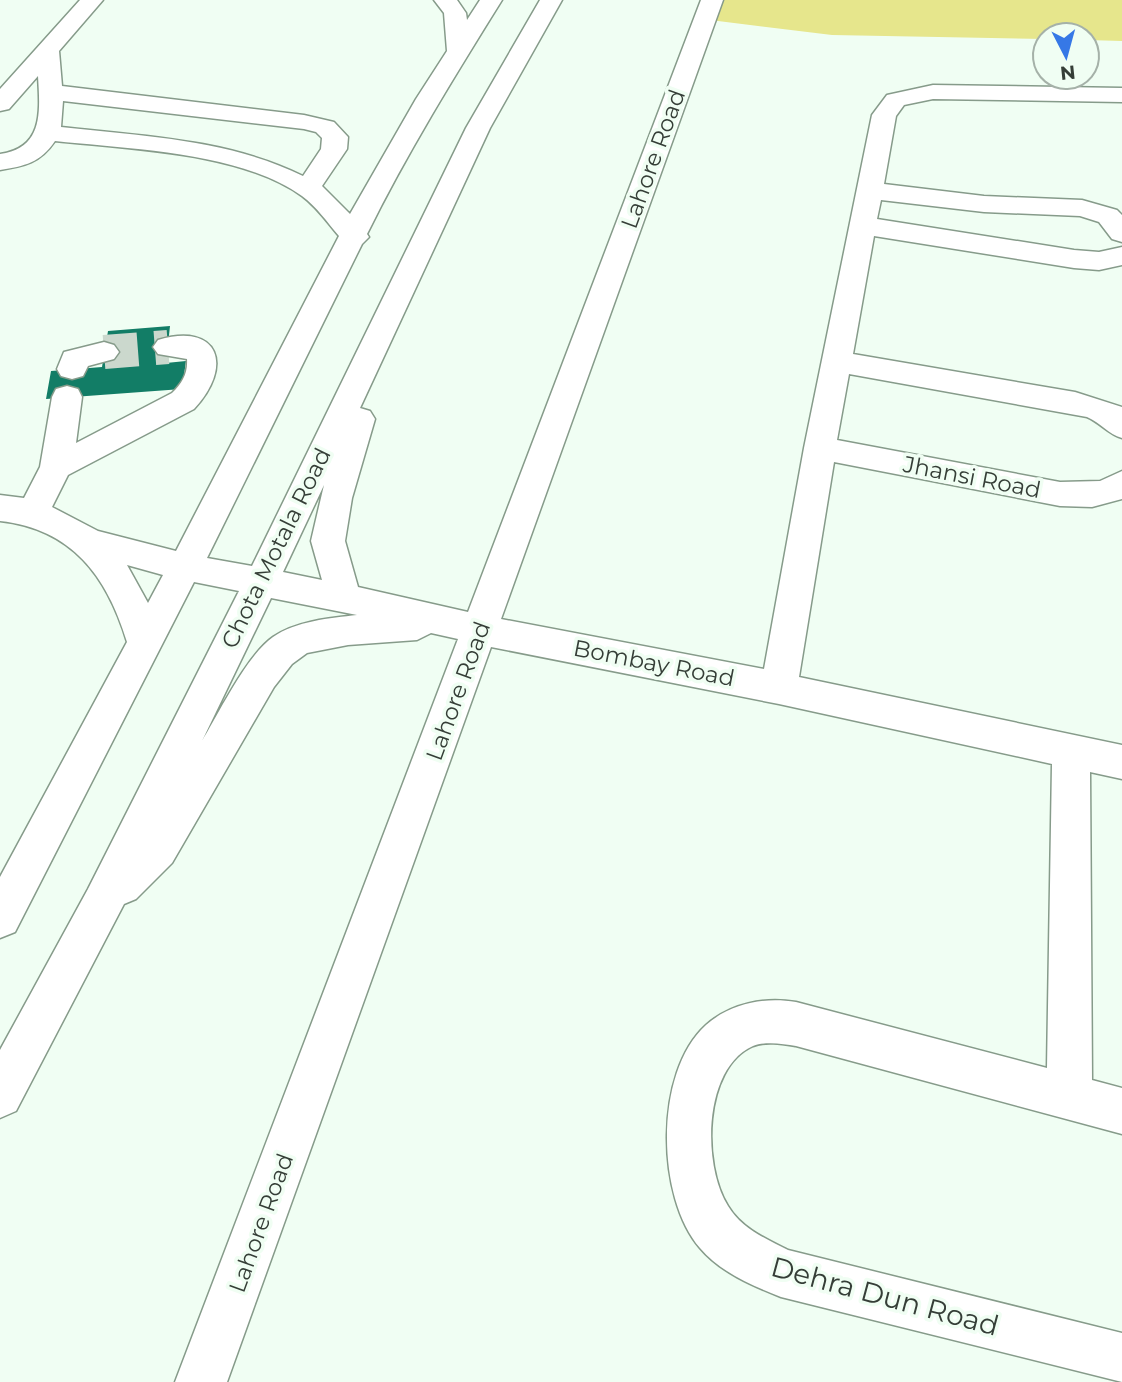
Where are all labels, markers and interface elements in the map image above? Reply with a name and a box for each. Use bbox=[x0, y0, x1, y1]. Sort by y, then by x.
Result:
north arrow bbox=[1031, 21, 1101, 91]
text: N bbox=[1059, 60, 1077, 85]
street label: Lahore Road bbox=[615, 86, 691, 232]
street label: Chota Motala Road bbox=[215, 443, 337, 653]
street label: Jhansi Road bbox=[900, 450, 1043, 504]
street label: Lahore Road bbox=[420, 618, 496, 764]
street label: Bombay Road bbox=[571, 634, 737, 692]
street label: Lahore Road bbox=[223, 1150, 299, 1296]
street label: Dehra Dun Road bbox=[767, 1249, 1003, 1343]

